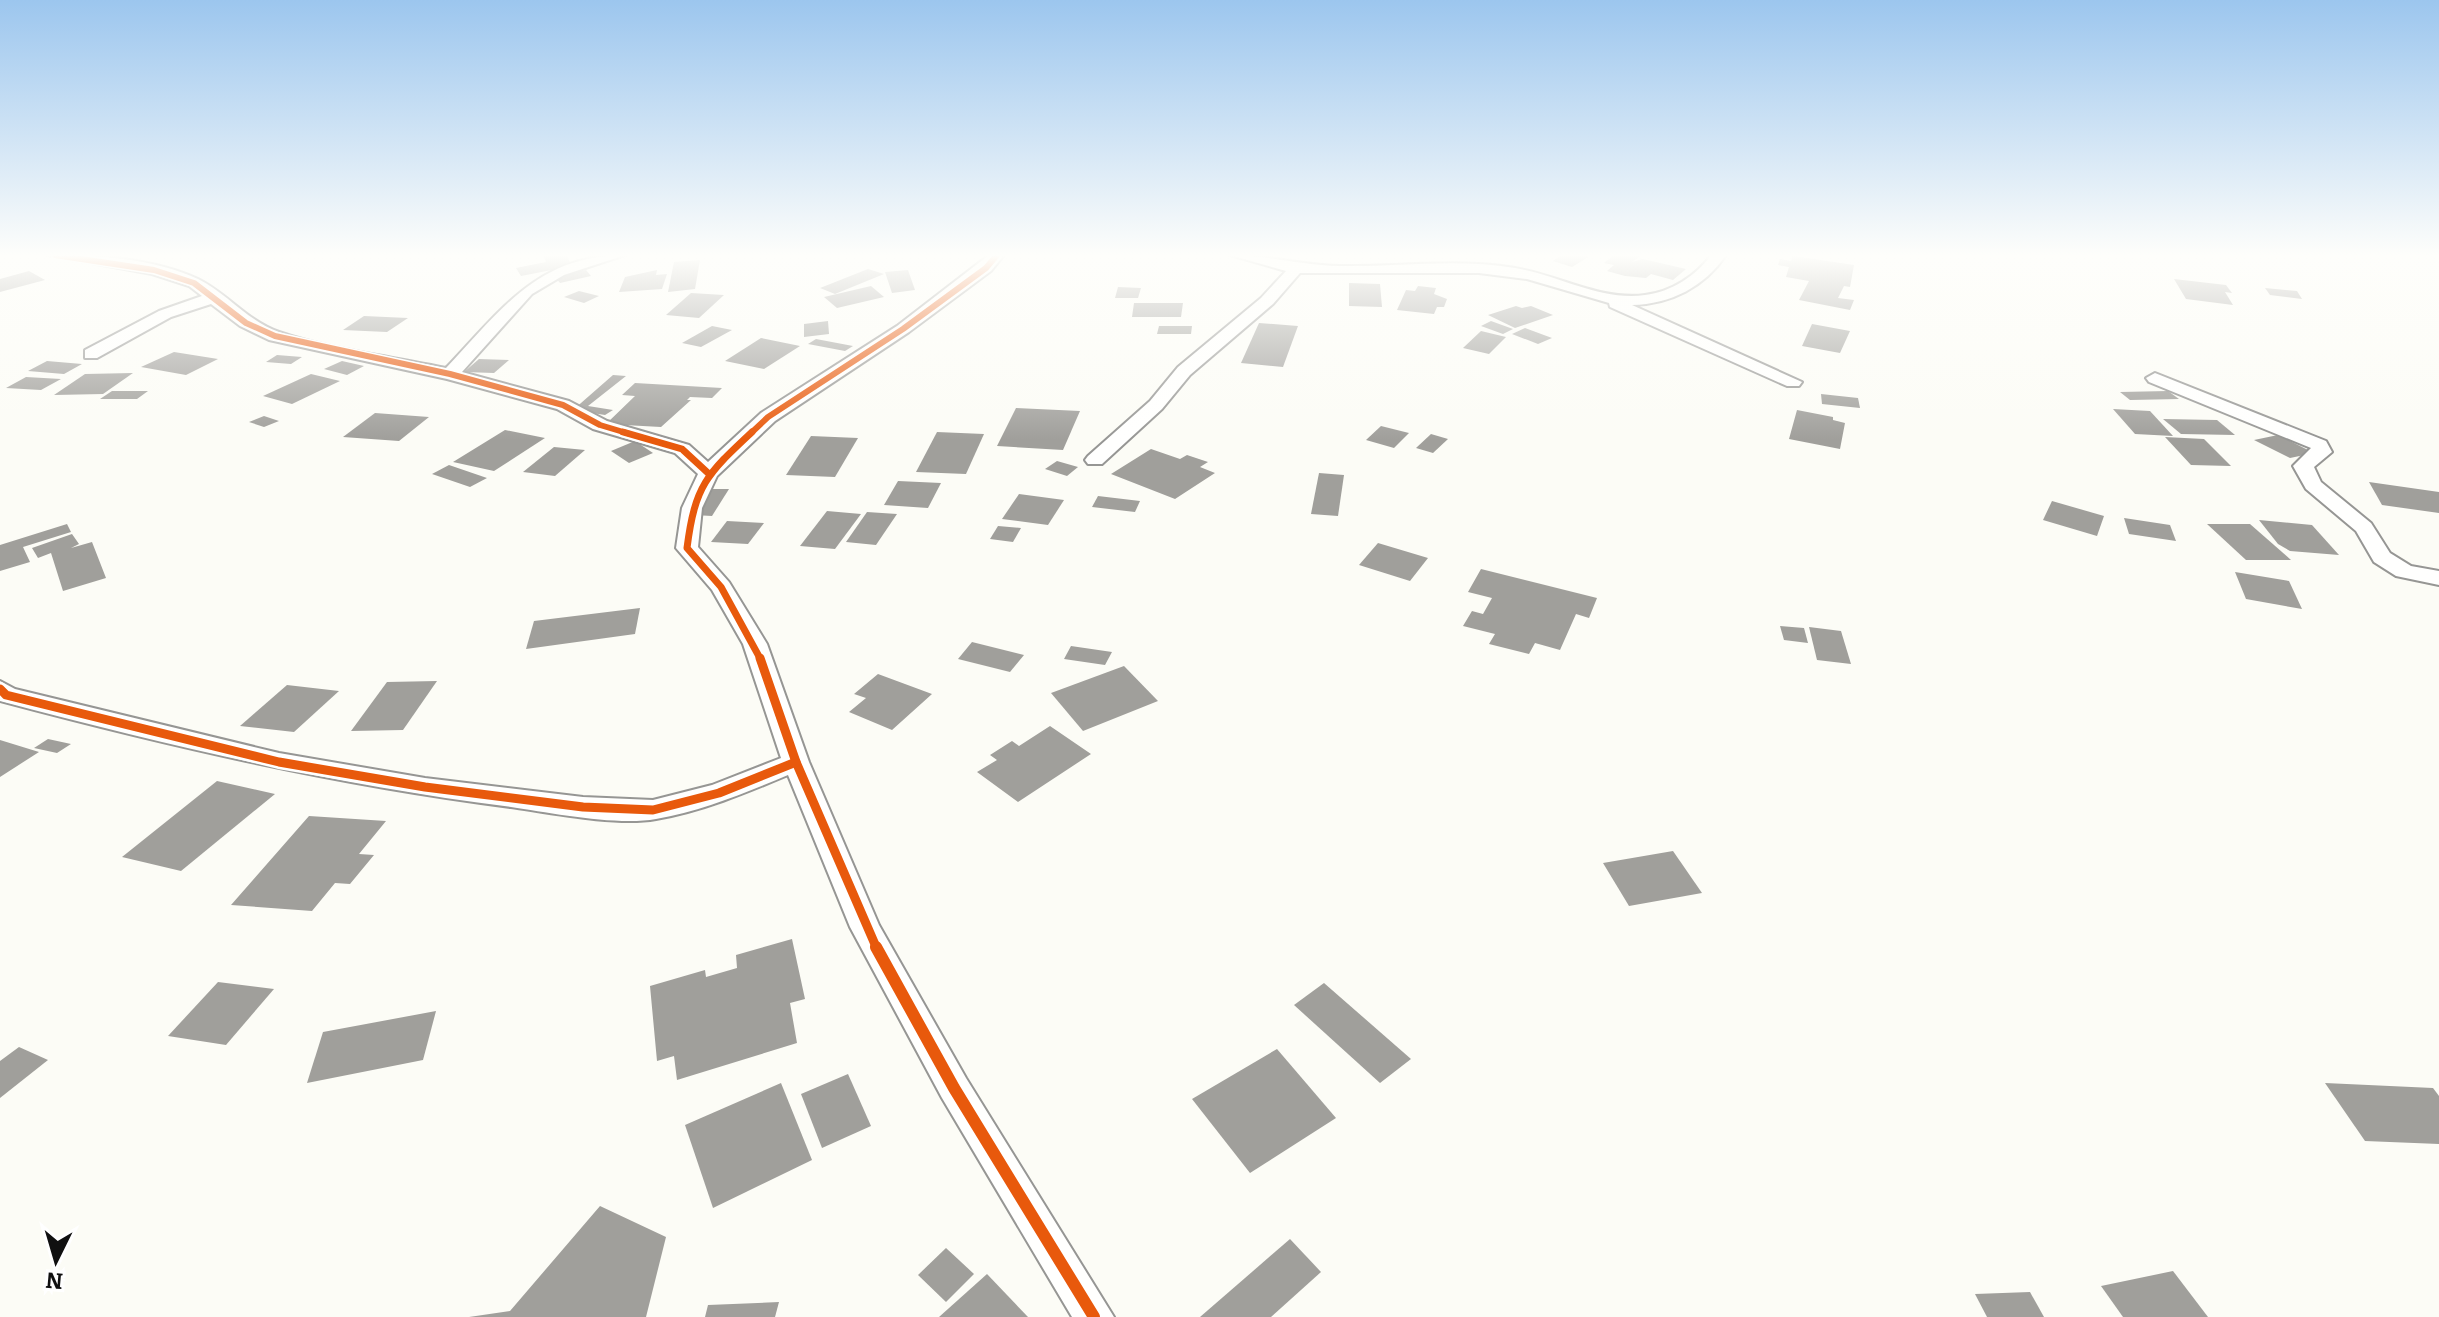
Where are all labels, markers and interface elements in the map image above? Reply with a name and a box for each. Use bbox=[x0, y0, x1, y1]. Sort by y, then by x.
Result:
north arrow bbox=[16, 1221, 96, 1301]
text: N bbox=[45, 1266, 64, 1295]

